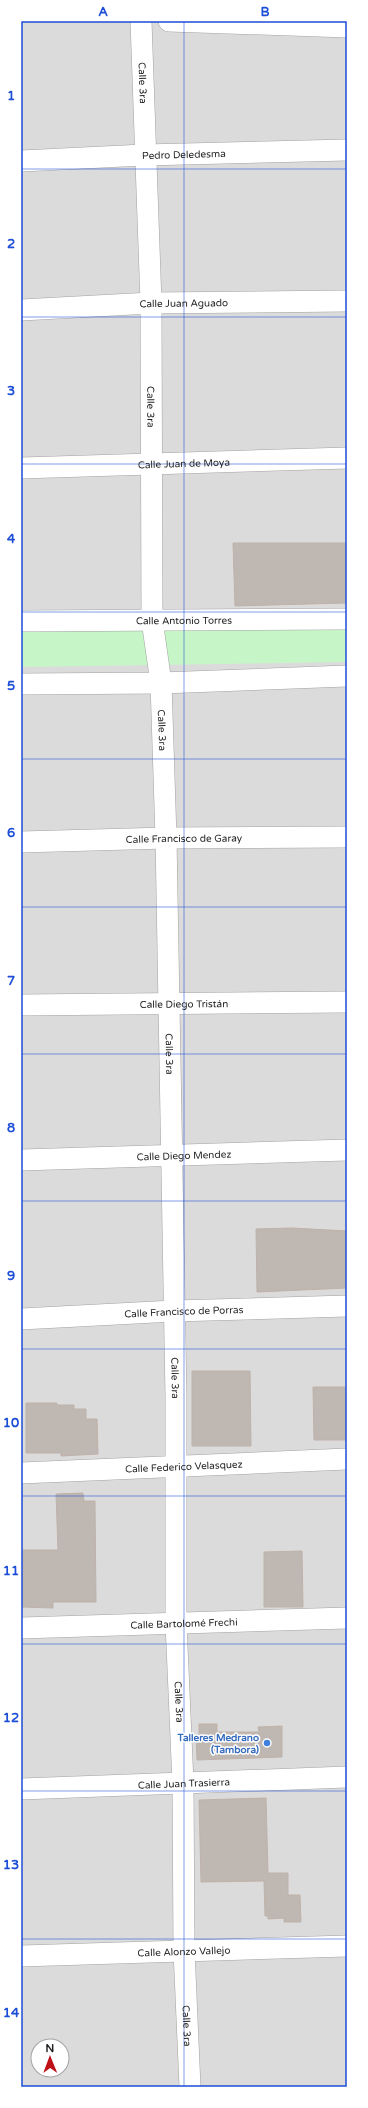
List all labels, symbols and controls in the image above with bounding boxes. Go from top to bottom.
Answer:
text: A [98,4,108,20]
text: B [260,4,270,20]
street label: Calle 3ra [135,62,149,104]
text: 1 [7,88,15,104]
street label: Pedro Deledesma [142,148,226,162]
text: 2 [7,236,15,252]
street label: Calle Juan Aguado [139,297,228,311]
text: 3 [7,383,15,399]
street label: Calle 3ra [144,386,156,428]
street label: Calle Juan de Moya [138,457,230,471]
text: 4 [7,531,16,547]
street label: Calle Antonio Torres [136,615,232,627]
text: 5 [7,678,15,694]
street label: Calle 3ra [155,709,168,751]
text: 6 [7,825,15,841]
street label: Calle Francisco de Garay [126,833,243,846]
text: 7 [7,973,15,989]
street label: Calle Diego Tristán [140,998,228,1011]
street label: Calle 3ra [162,1033,175,1075]
text: 8 [7,1120,15,1136]
street label: Calle Diego Mendez [136,1149,231,1163]
text: 9 [7,1268,15,1284]
street label: Calle Francisco de Porras [124,1304,244,1321]
street label: Calle 3ra [168,1357,181,1399]
text: 10 [3,1415,19,1431]
street label: Calle Federico Velasquez [125,1458,243,1476]
text: 11 [3,1563,19,1579]
street label: Calle Bartolomé Frechi [130,1616,238,1632]
street label: Calle 3ra [172,1681,185,1723]
text: 12 [3,1710,19,1726]
place label: Talleres Medrano (Tambora) [177,1732,259,1756]
marker: Talleres Medrano (Tambora) [262,1738,272,1748]
street label: Calle Juan Trasierra [138,1776,230,1792]
text: 13 [3,1857,19,1873]
street label: Calle Alonzo Vallejo [137,1945,231,1959]
text: 14 [3,2005,20,2021]
street label: Calle 3ra [179,2005,193,2047]
north arrow [30,2038,70,2078]
text: N [45,2042,54,2055]

